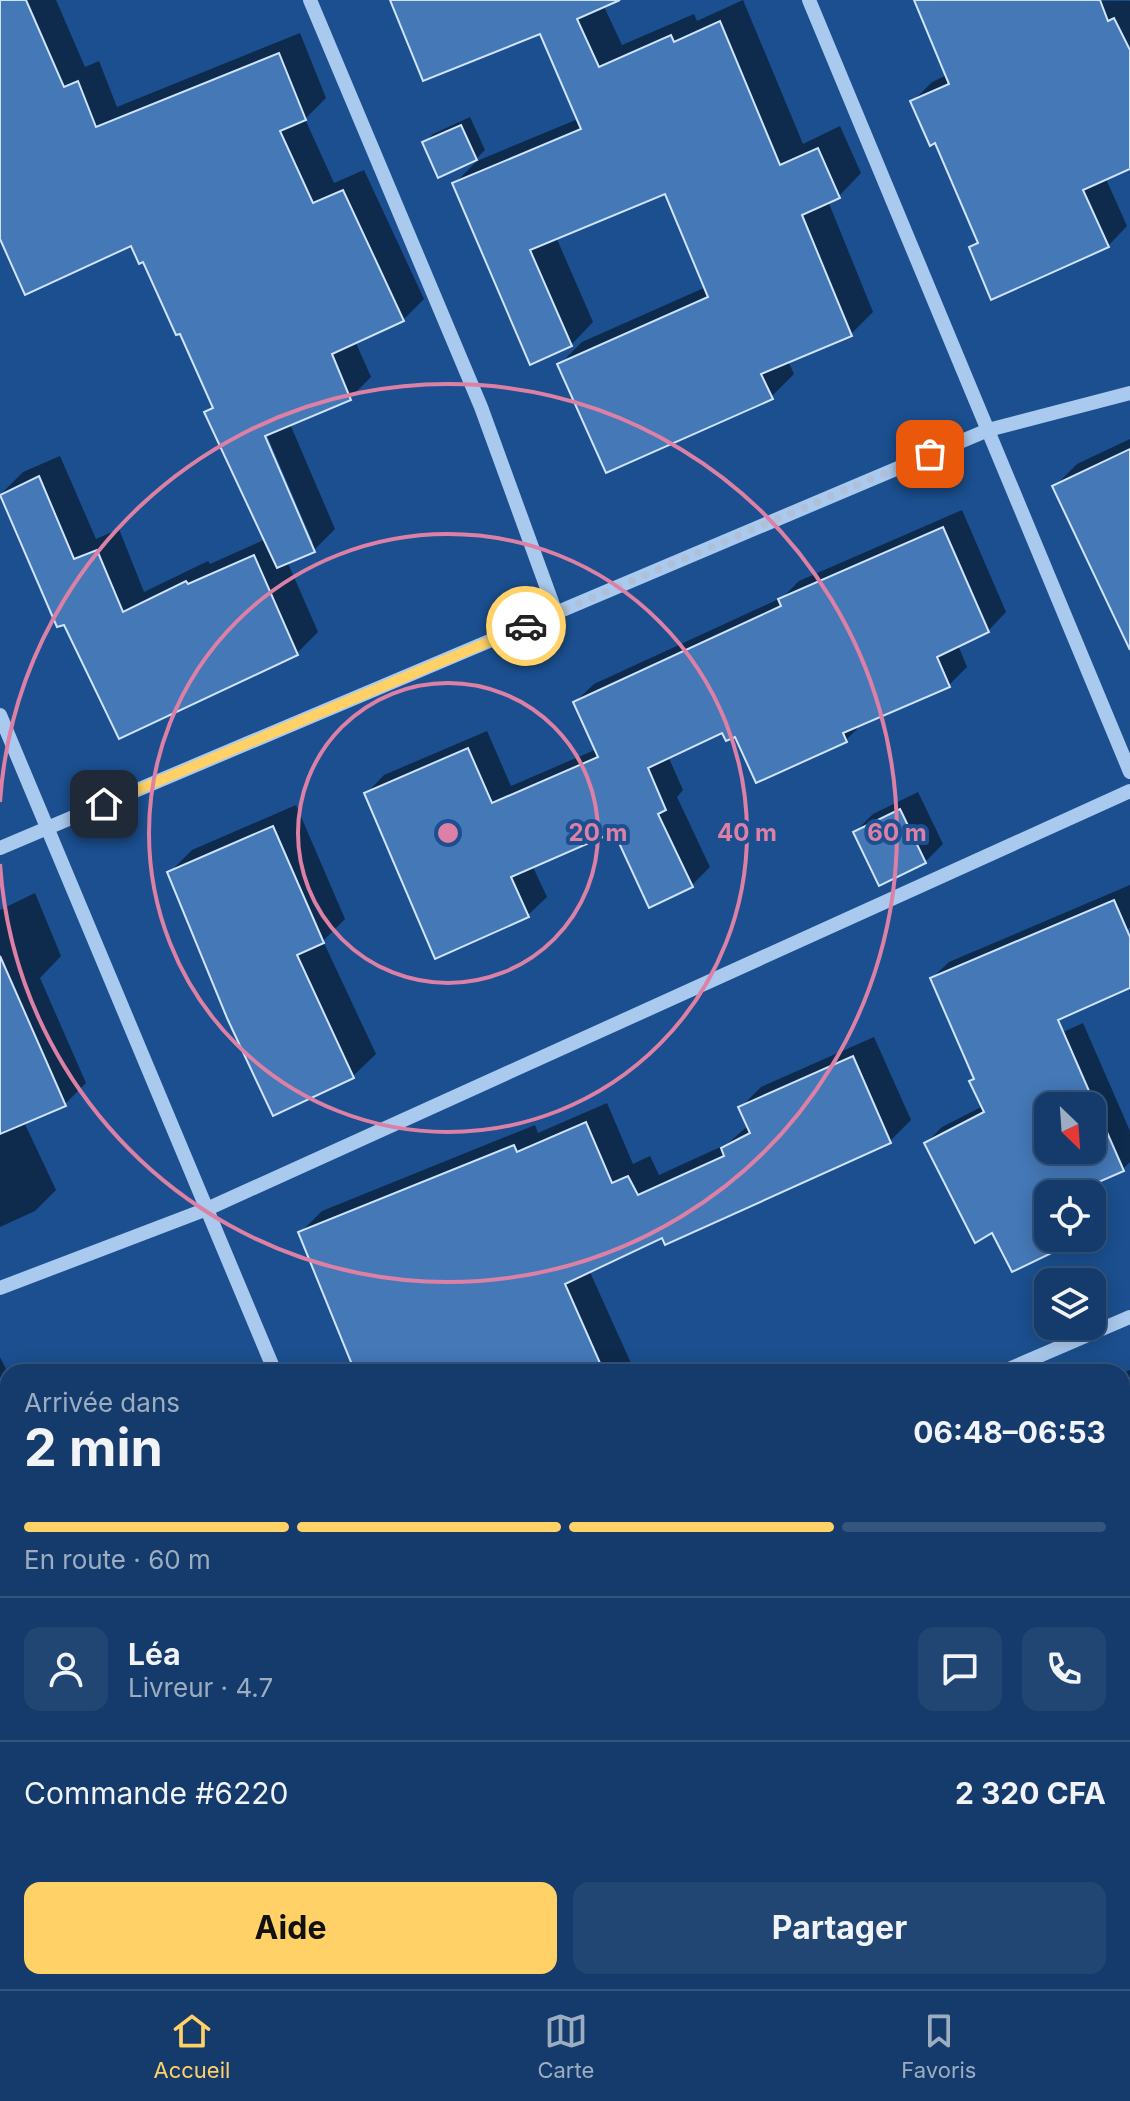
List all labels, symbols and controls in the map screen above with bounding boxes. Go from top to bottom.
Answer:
pin [896,420,964,488]
icon: bag [908,432,952,476]
courier [486,586,566,666]
icon: car [504,604,548,648]
pin [70,770,138,838]
icon: home [82,782,126,826]
text: 20 m [569,818,627,847]
text: 40 m [717,818,777,847]
text: 60 m [867,818,927,847]
centre of rings [434,819,462,847]
north arrow [1034,1092,1106,1164]
map controls [1034,1092,1106,1340]
button: locate [1034,1180,1106,1252]
button: layers [1034,1268,1106,1340]
text: Arrivée dans [24,1387,180,1418]
text: 06:48–06:53 [913,1414,1106,1450]
text: 2 min [24,1416,163,1479]
text: En route · 60 m [24,1544,211,1575]
button: person [24,1627,108,1711]
button: chat [918,1627,1002,1711]
button: phone [1022,1627,1106,1711]
text: Léa [128,1636,181,1672]
text: Livreur · 4.7 [128,1672,273,1703]
text: Commande #6220 [24,1775,288,1811]
text: 2 320 CFA [955,1775,1106,1811]
button: Aide [24,1882,557,1974]
button: Partager [573,1882,1106,1974]
tab: Accueil [154,2009,230,2083]
tab: Carte [537,2009,594,2083]
tab: Favoris [901,2009,976,2083]

